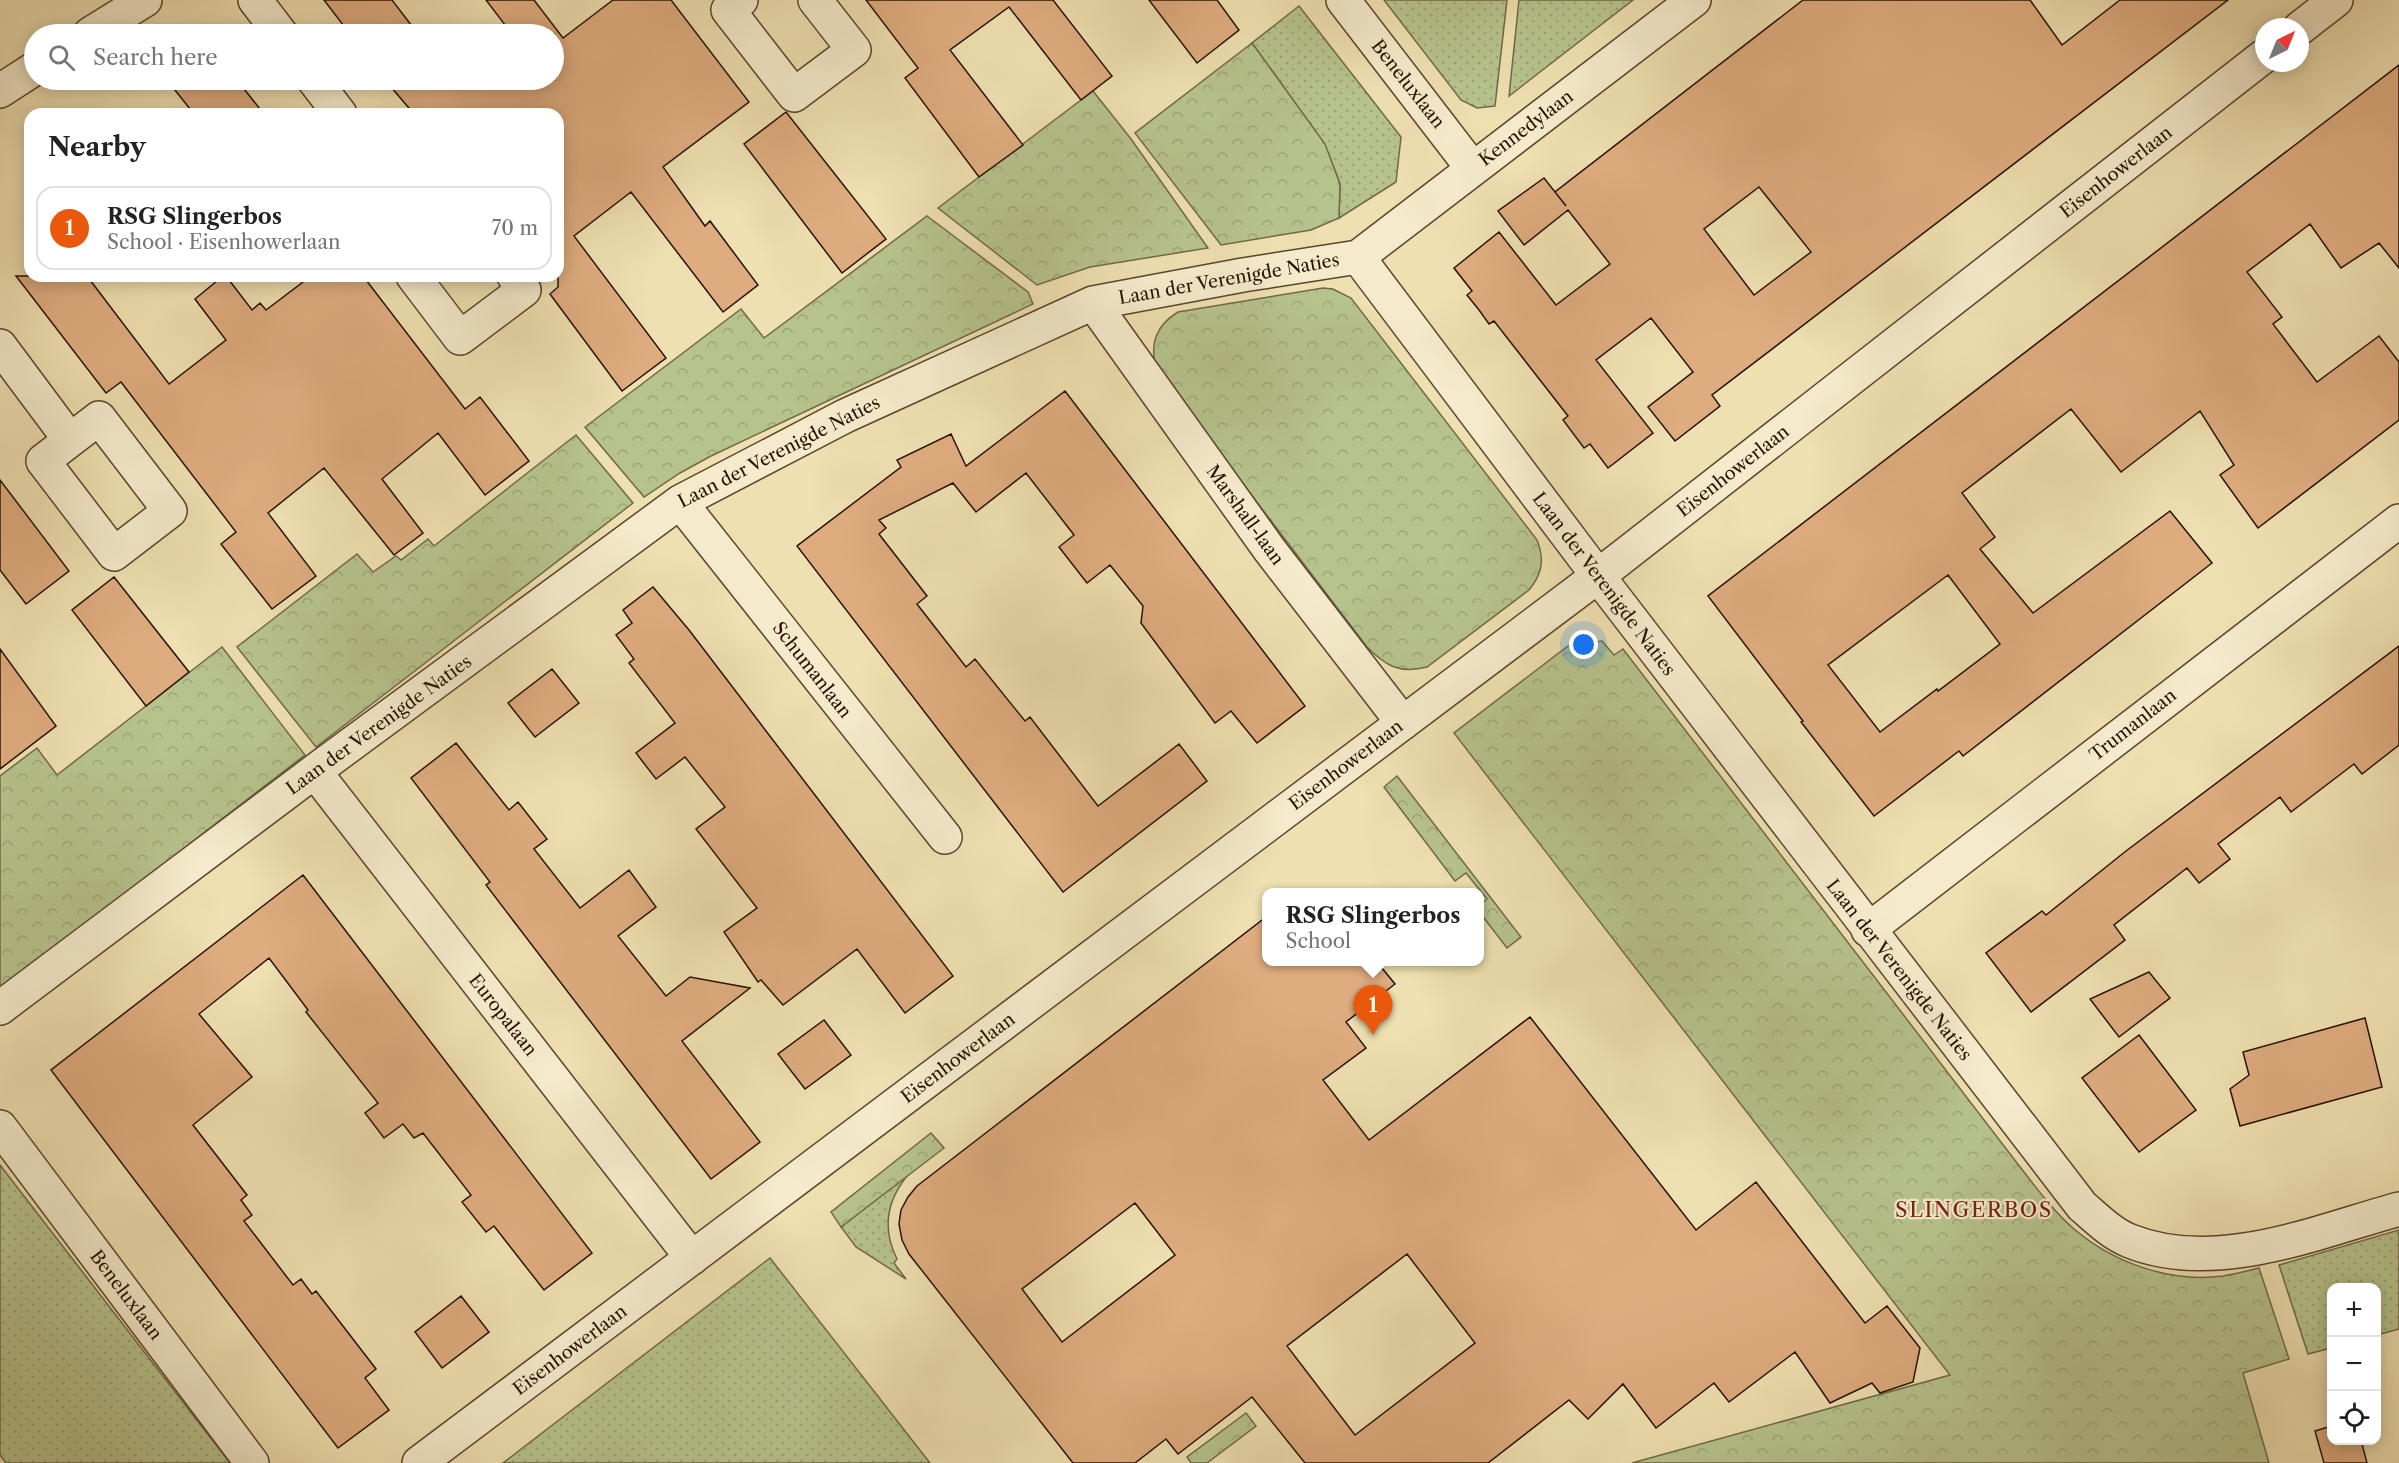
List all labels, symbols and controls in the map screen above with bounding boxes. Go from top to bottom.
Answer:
north arrow [2255,18,2309,72]
search box [24,24,564,90]
street label: Beneluxlaan [1367,35,1449,133]
icon: search [45,41,78,74]
text: Search here [93,44,218,71]
street label: Kennedylaan [1474,85,1578,171]
street label: Eisenhowerlaan [2055,121,2177,223]
text: Nearby [48,131,146,163]
text: RSG Slingerbos [107,203,282,230]
text: 1 [65,216,74,240]
text: 70 m [492,216,538,240]
text: School · Eisenhowerlaan [107,230,340,254]
street label: Laan der Verenigde Naties [1117,249,1341,309]
street label: Laan der Verenigde Naties [674,391,884,513]
street label: Eisenhowerlaan [1672,420,1794,522]
street label: Marshall-laan [1201,461,1289,569]
street label: Laan der Verenigde Naties [1528,488,1680,680]
street label: Schumanlaan [768,618,856,722]
your location [1569,630,1598,659]
street label: Laan der Verenigde Naties [282,650,476,800]
street label: Trumanlaan [2085,684,2181,766]
street label: Eisenhowerlaan [1285,715,1407,815]
street label: Laan der Verenigde Naties [1821,875,1977,1065]
popup [1262,888,1484,966]
text: RSG Slingerbos [1286,902,1460,929]
text: School [1286,929,1351,953]
street label: Europalaan [464,970,542,1060]
pin: 1 [1354,986,1392,1035]
street label: Eisenhowerlaan [897,1008,1019,1108]
district label: SLINGERBOS [1895,1197,2053,1222]
street label: Beneluxlaan [85,1246,167,1344]
map controls [2327,1283,2381,1445]
button: + [2327,1283,2381,1337]
street label: Eisenhowerlaan [509,1300,631,1400]
button: − [2327,1337,2381,1391]
button: locate [2327,1391,2381,1445]

